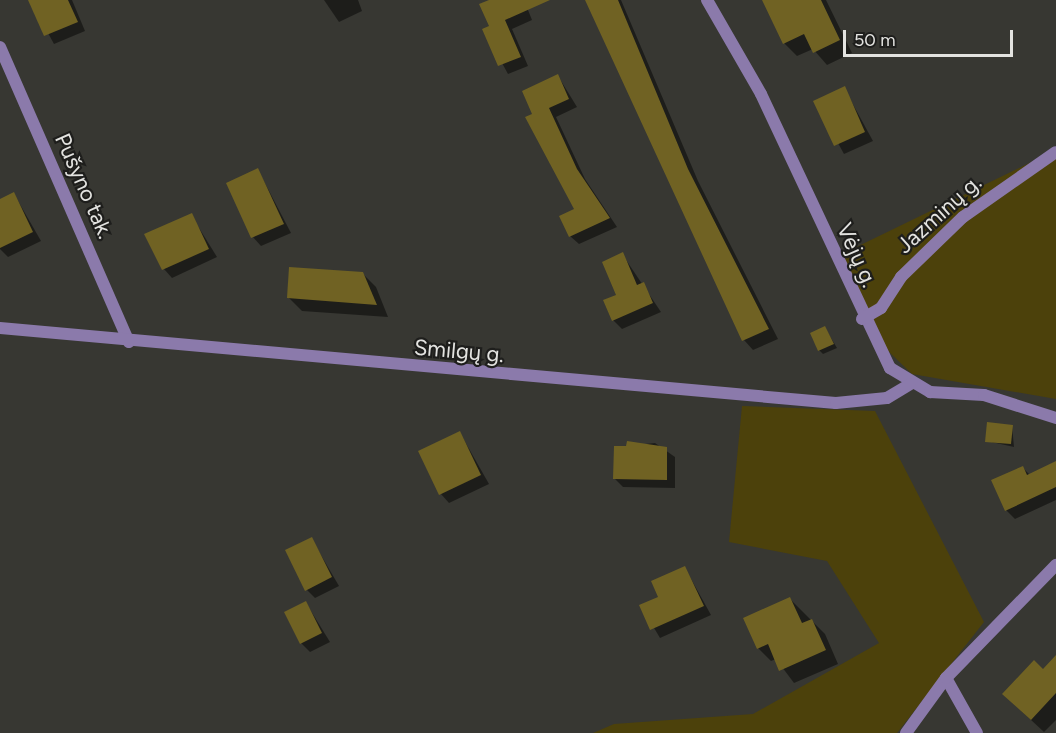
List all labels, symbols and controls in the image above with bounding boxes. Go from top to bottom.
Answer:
scale bar [846,18,1016,56]
text: 50 m [854,29,896,51]
street label: Pušyno tak. [49,129,119,243]
street label: Jazminų g. [891,169,987,259]
street label: Vėjų g. [831,219,883,291]
street label: Smilgų g. [413,334,505,368]

